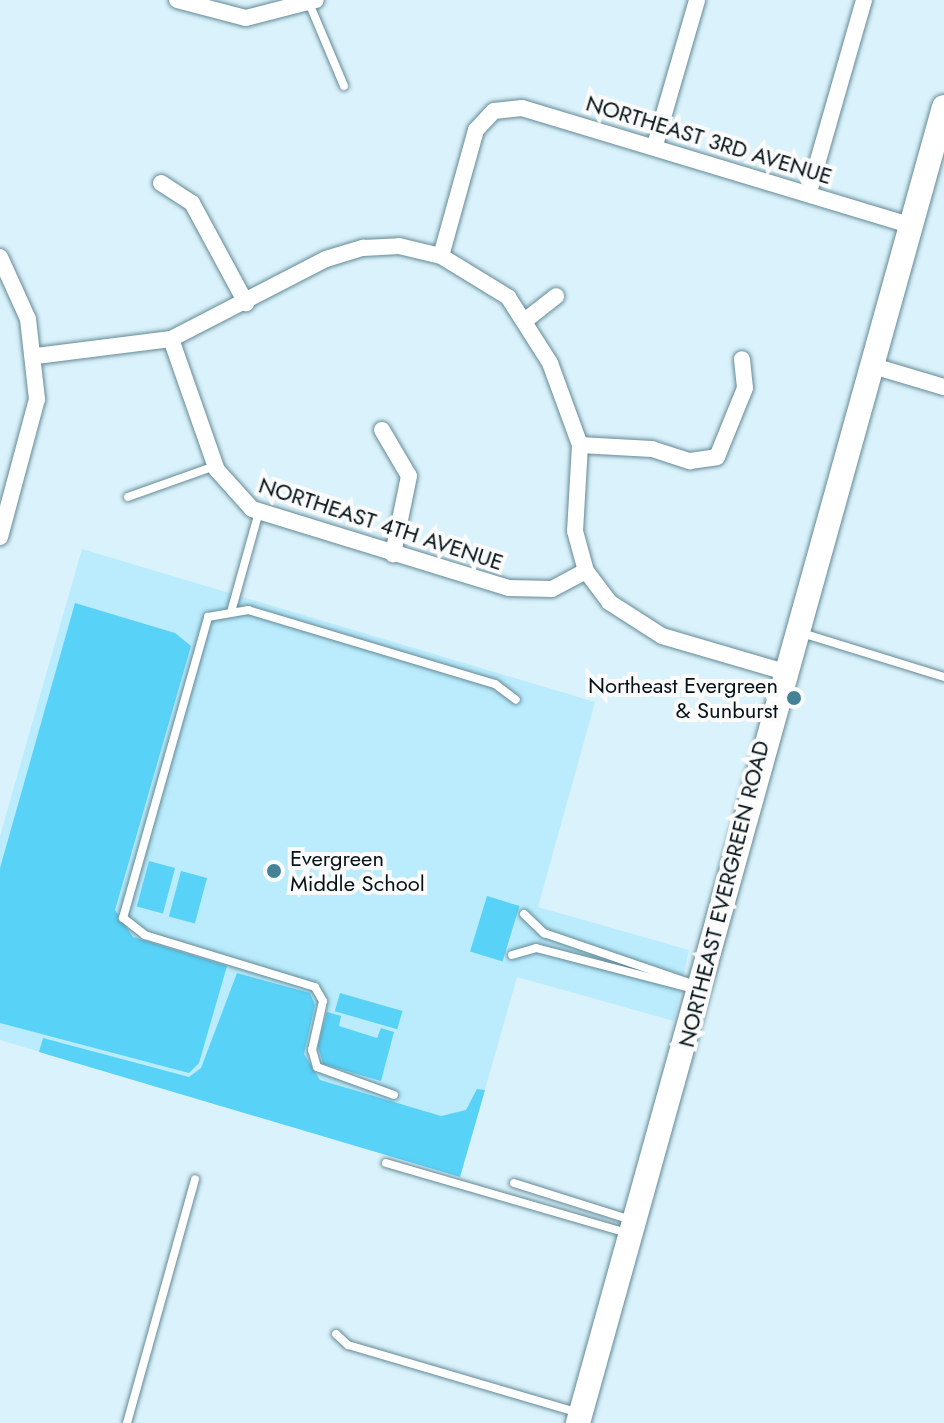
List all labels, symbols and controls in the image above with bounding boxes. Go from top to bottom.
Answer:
street label: NORTHEAST 3RD AVENUE [583,90,835,190]
street label: NORTHEAST 4TH AVENUE [255,472,507,576]
place label: Northeast Evergreen & Sunburst [588,672,778,724]
marker: Northeast Evergreen & Sunburst [785,689,803,707]
street label: NORTHEAST EVERGREEN ROAD [673,738,775,1050]
place label: Evergreen Middle School [290,845,425,896]
marker: Evergreen Middle School [265,862,283,880]

